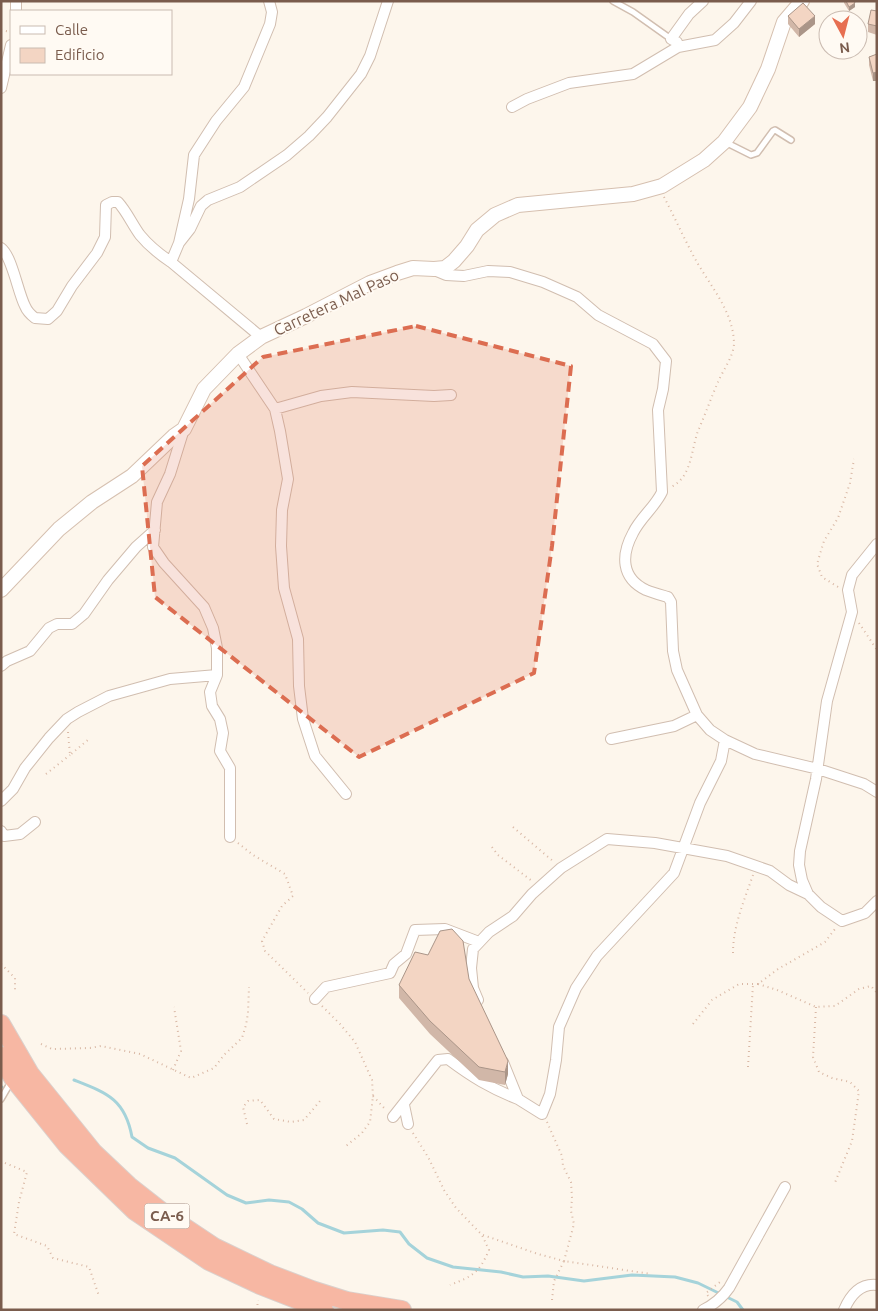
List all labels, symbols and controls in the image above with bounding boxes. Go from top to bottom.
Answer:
legend [10,10,172,75]
north arrow [818,10,868,60]
text: Calle [55,21,88,38]
text: N [838,39,851,56]
text: Edificio [55,46,104,63]
street label: Carretera Mal Paso [271,265,401,339]
road number: CA-6 [144,1204,190,1228]

